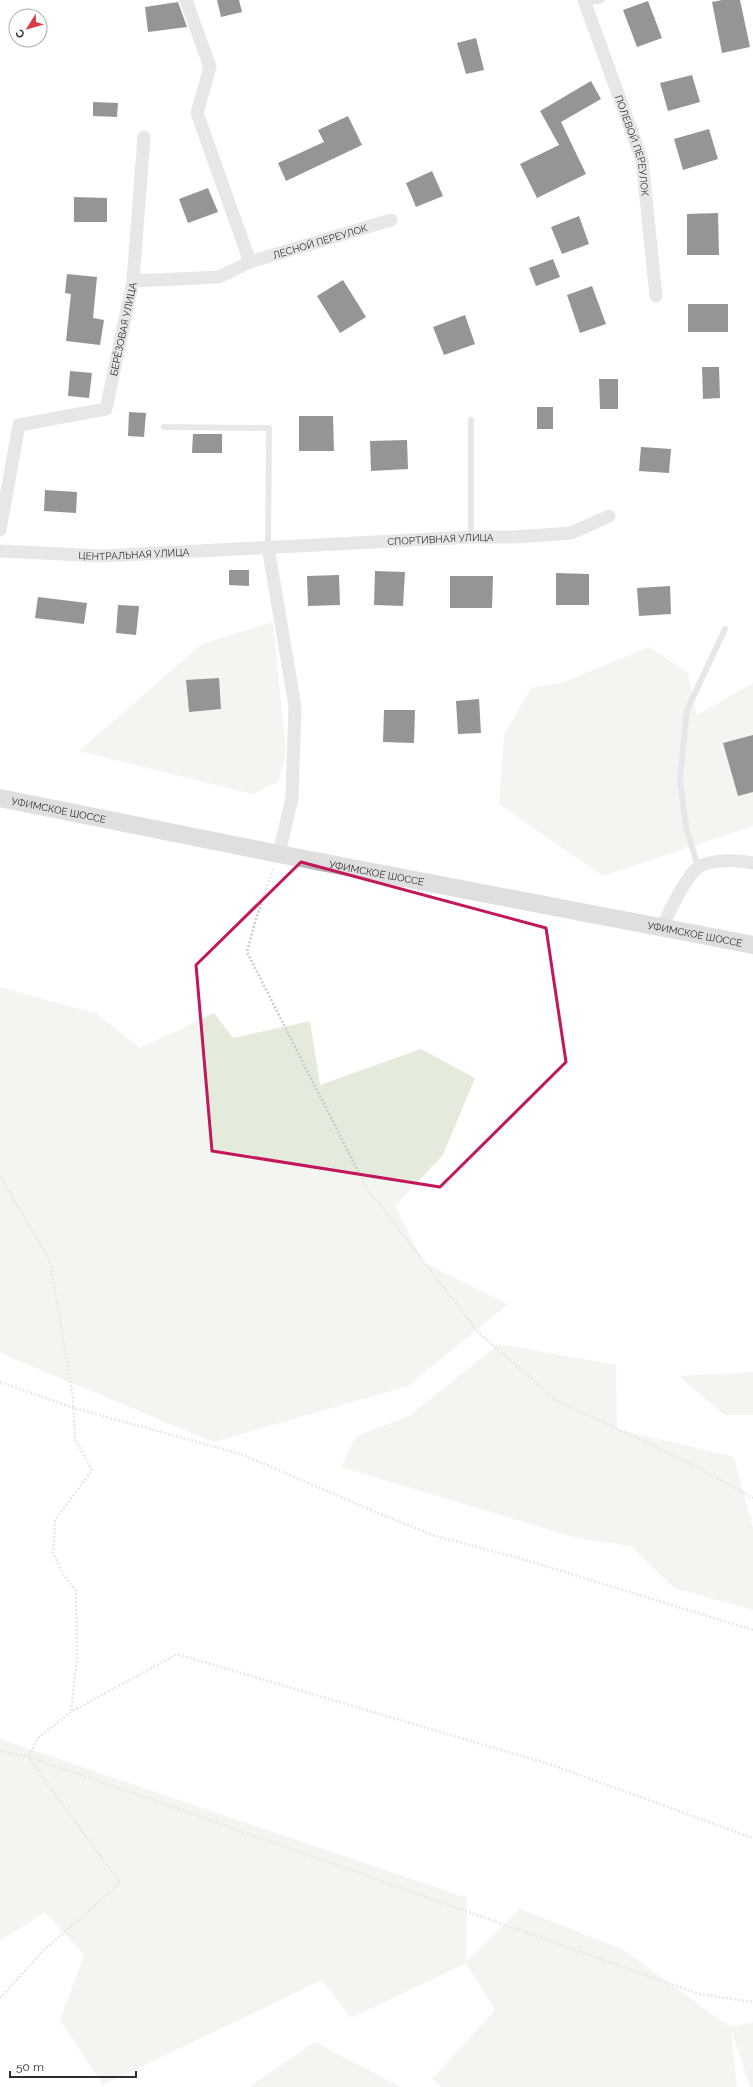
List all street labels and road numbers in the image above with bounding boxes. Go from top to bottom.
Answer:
street label: ПОЛЕВОЙ ПЕРЕУЛОК [613,93,651,197]
street label: ЛЕСНОЙ ПЕРЕУЛОК [271,222,369,260]
street label: БЕРЁЗОВАЯ УЛИЦА [108,281,138,377]
street label: СПОРТИВНАЯ УЛИЦА [387,531,494,547]
street label: ЦЕНТРАЛЬНАЯ УЛИЦА [78,546,190,562]
street label: УФИМСКОЕ ШОССЕ [10,795,107,825]
street label: УФИМСКОЕ ШОССЕ [328,858,425,887]
street label: УФИМСКОЕ ШОССЕ [646,919,743,948]

